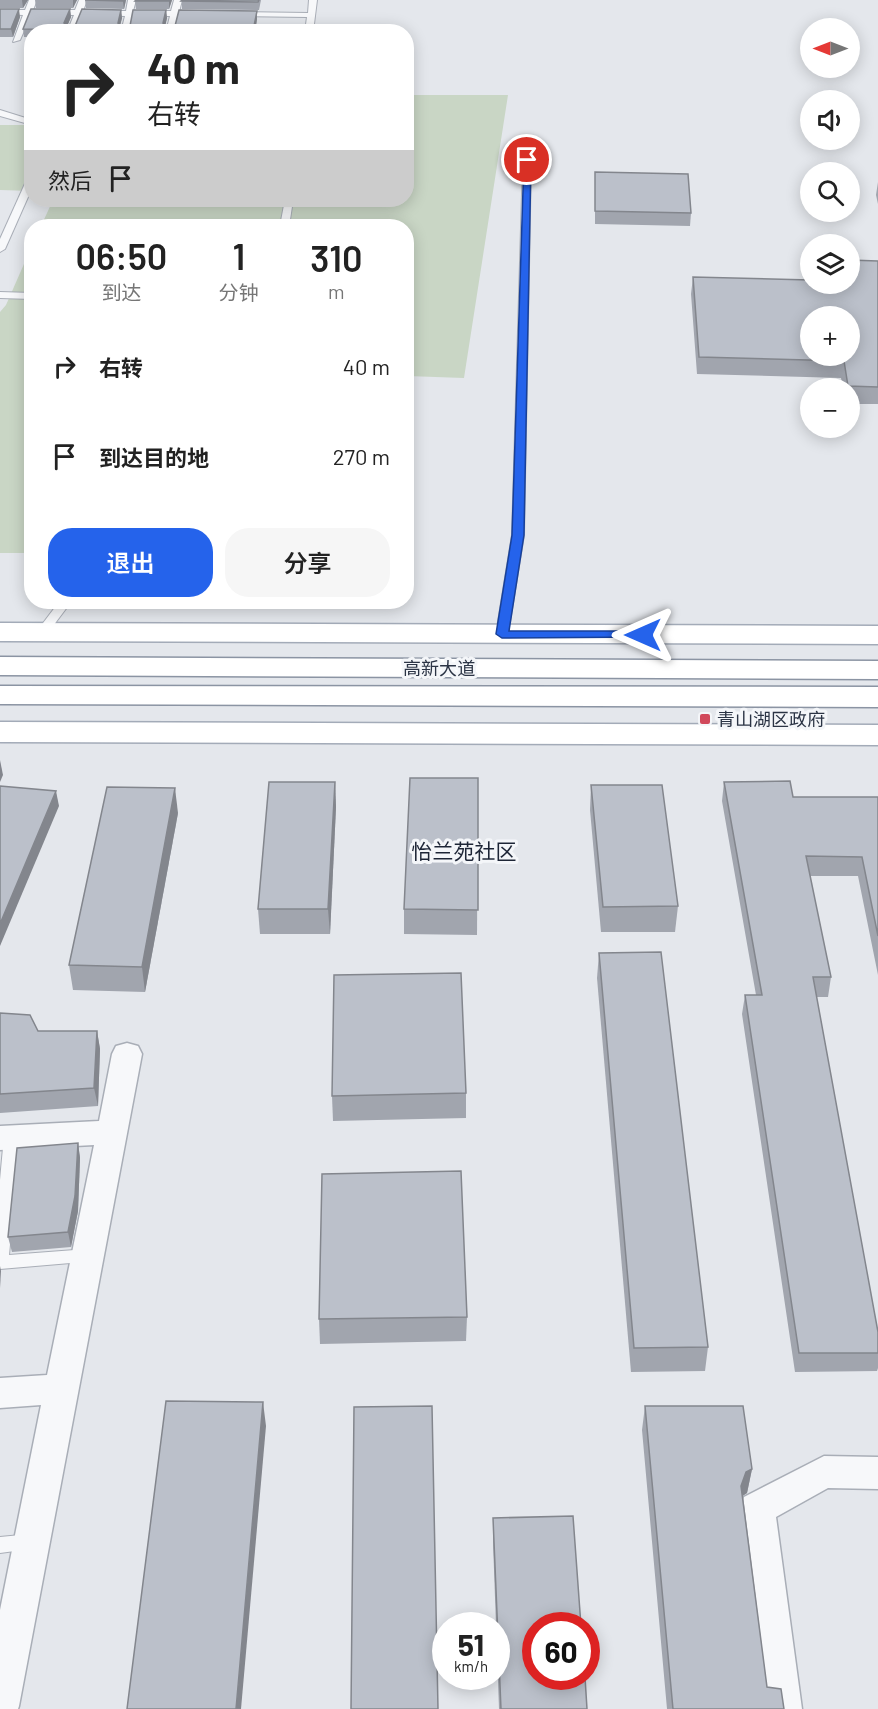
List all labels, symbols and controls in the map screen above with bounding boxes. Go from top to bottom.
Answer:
north arrow [800,18,860,78]
map controls [800,18,860,438]
text: 40 m [147,42,240,92]
icon: right [48,48,126,126]
button: sound [800,90,860,150]
text: 右转 [147,97,201,129]
pin [501,134,552,185]
icon: arrive [510,143,543,176]
icon: arrive [104,162,137,195]
button: search [800,162,860,222]
text: 然后 [48,167,92,193]
text: 06:50 [76,234,167,277]
text: 1 [232,234,245,277]
button: layers [800,234,860,294]
text: 310 [310,236,362,279]
text: m [328,279,345,303]
text: 到达 [101,280,141,304]
text: 分钟 [219,280,259,304]
button: + [800,306,860,366]
icon: right [48,350,81,383]
text: 40 m [343,353,390,379]
text: 右转 [99,354,143,380]
button: − [800,378,860,438]
icon: arrive [48,440,81,473]
text: 270 m [333,443,390,469]
text: 到达目的地 [99,444,209,470]
button: 退出 [48,528,213,597]
button: 分享 [225,528,390,597]
position arrow [611,603,675,667]
street label: 高新大道 [403,657,475,679]
place label: 青山湖区政府 [717,708,825,730]
marker: 青山湖区政府 [698,712,712,726]
district label: 怡兰苑社区 [412,838,517,863]
speed limit sign: 60 [522,1612,600,1690]
text: 51 [458,1626,484,1662]
text: km/h [454,1657,488,1675]

